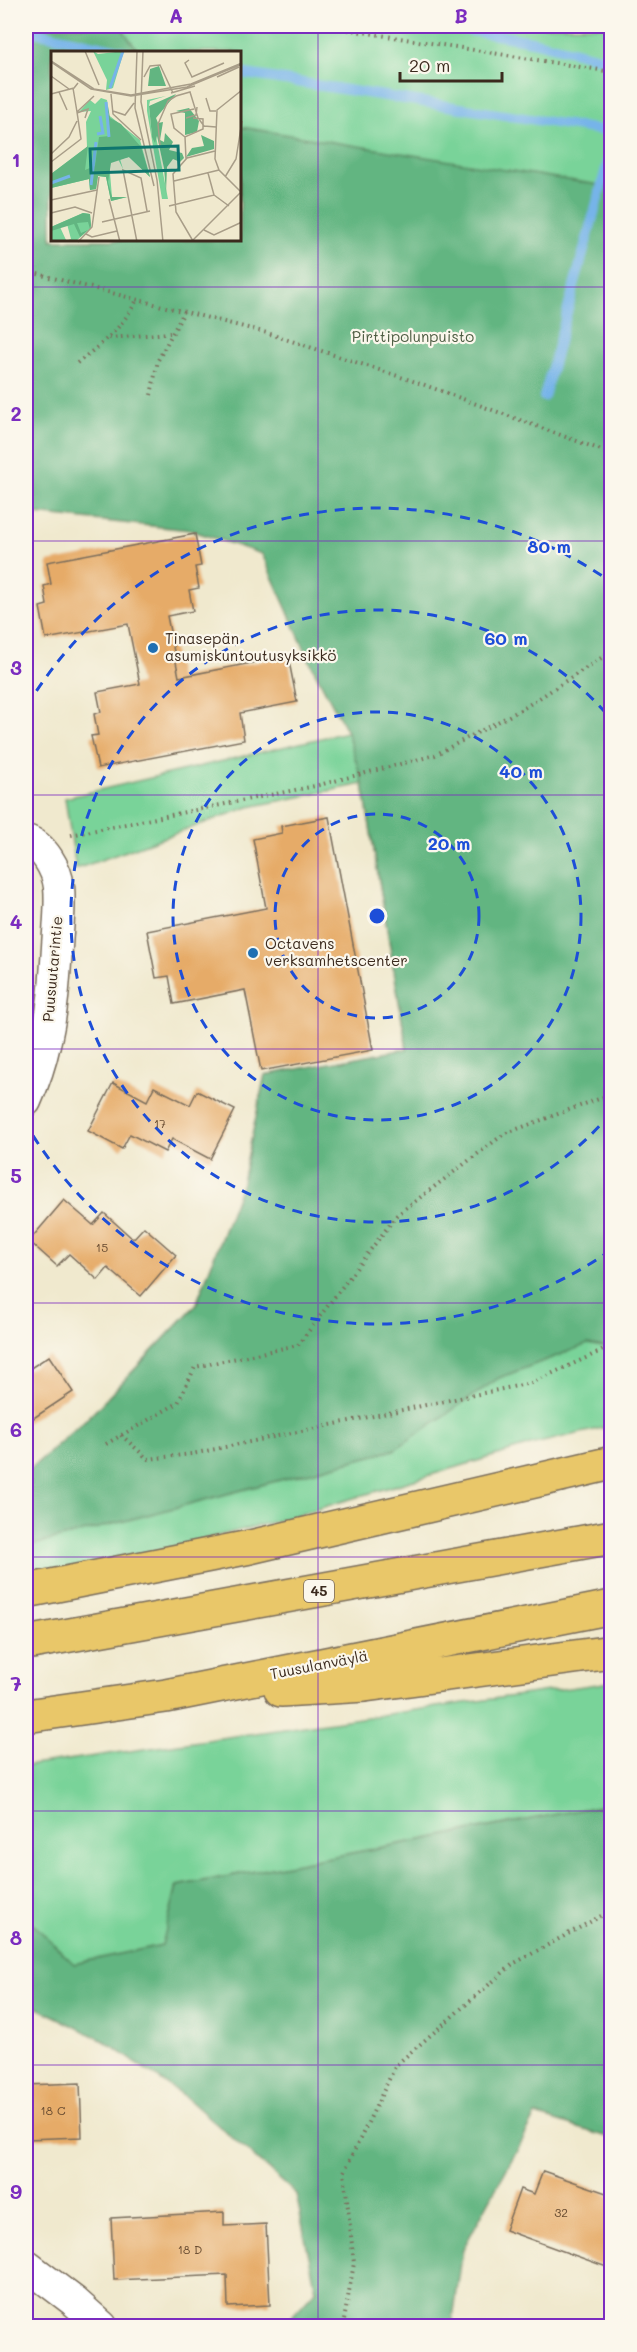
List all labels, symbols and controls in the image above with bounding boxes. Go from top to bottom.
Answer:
text: A [169,2,183,28]
text: B [454,2,468,28]
scale bar [400,45,502,83]
inset map [51,51,242,242]
text: 20 m [409,53,450,77]
text: 1 [12,146,20,172]
park label: Pirttipolunpuisto [352,326,474,346]
text: 2 [10,400,22,426]
text: 80 m [527,534,571,558]
text: 60 m [484,626,528,650]
place label: Tinasepän asumiskuntoutusyksikkö [165,628,337,665]
marker: Tinasepän asumiskuntoutusyksikkö [146,641,160,655]
text: 3 [10,654,22,680]
text: 40 m [499,759,543,783]
text: 20 m [428,831,470,855]
centre of rings [367,906,387,926]
text: 4 [10,908,23,934]
street label: Puusuutarintie [37,915,67,1023]
place label: Octavens verksamhetscenter [265,933,408,970]
marker: Octavens verksamhetscenter [246,946,260,960]
house number: 17 [154,1115,166,1131]
text: 5 [10,1162,22,1188]
house number: 15 [96,1239,108,1255]
text: 6 [10,1416,22,1442]
road number: 45 [304,1580,334,1602]
street label: Tuusulanväylä [268,1645,369,1683]
text: 7 [10,1670,22,1696]
text: 8 [10,1924,22,1950]
house number: 18 C [40,2102,66,2118]
text: 9 [10,2178,22,2204]
house number: 32 [554,2204,568,2220]
house number: 18 D [178,2241,202,2257]

